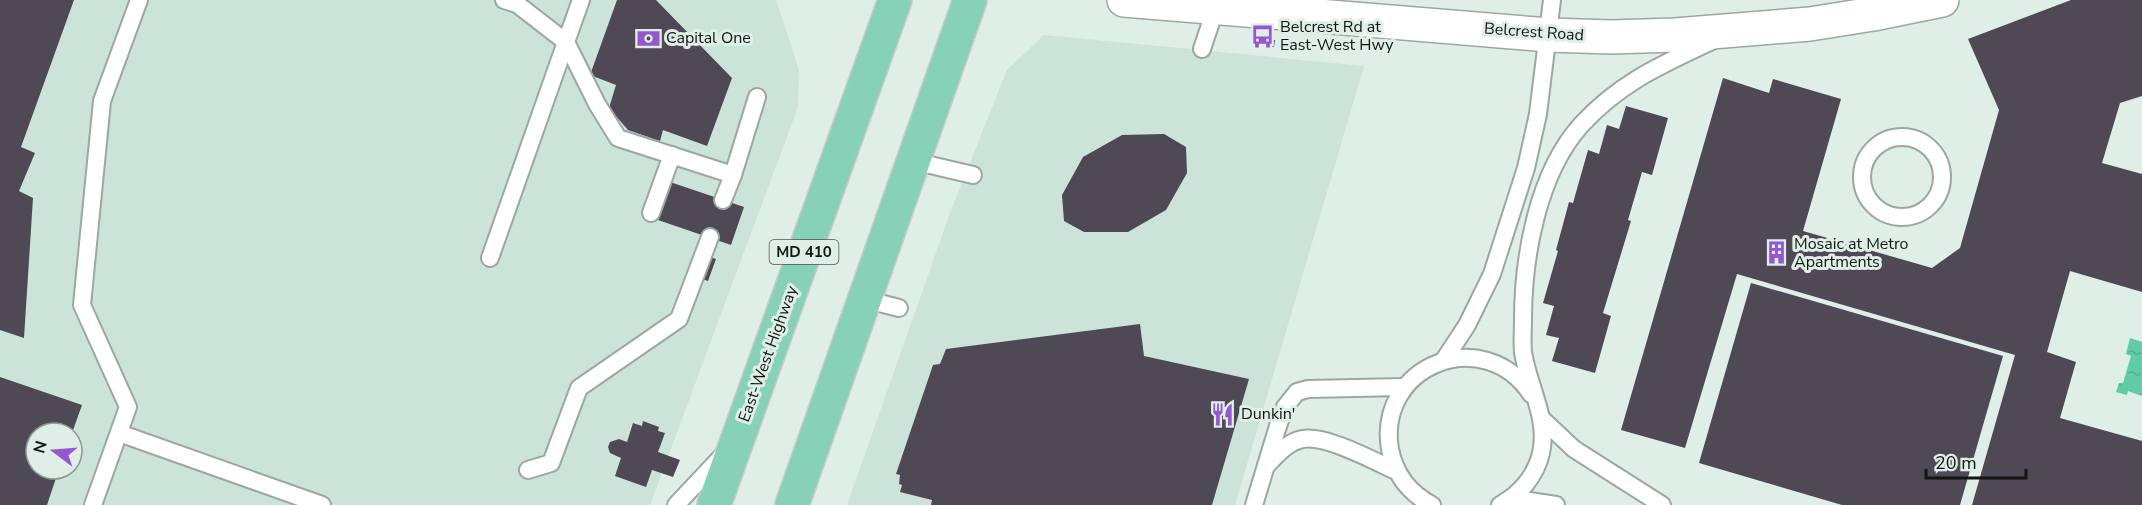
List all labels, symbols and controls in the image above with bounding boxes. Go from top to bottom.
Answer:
place label: Belcrest Rd at East-West Hwy [1280,16,1394,56]
street label: Belcrest Road [1483,18,1585,46]
bus stop icon: Belcrest Rd at East-West Hwy [1249,23,1275,49]
bank icon: Capital One [635,25,661,51]
place label: Capital One [666,27,751,49]
place label: Mosaic at Metro Apartments [1794,233,1909,273]
road number: MD 410 [770,240,838,264]
building icon: Mosaic at Metro Apartments [1763,240,1789,266]
street label: East-West Highway [733,282,803,425]
restaurant icon: Dunkin' [1210,401,1236,427]
place label: Dunkin' [1241,403,1295,425]
north arrow [24,421,84,481]
text: N [28,438,53,456]
scale bar [1926,442,2026,480]
text: 20 m [1935,451,1977,475]

